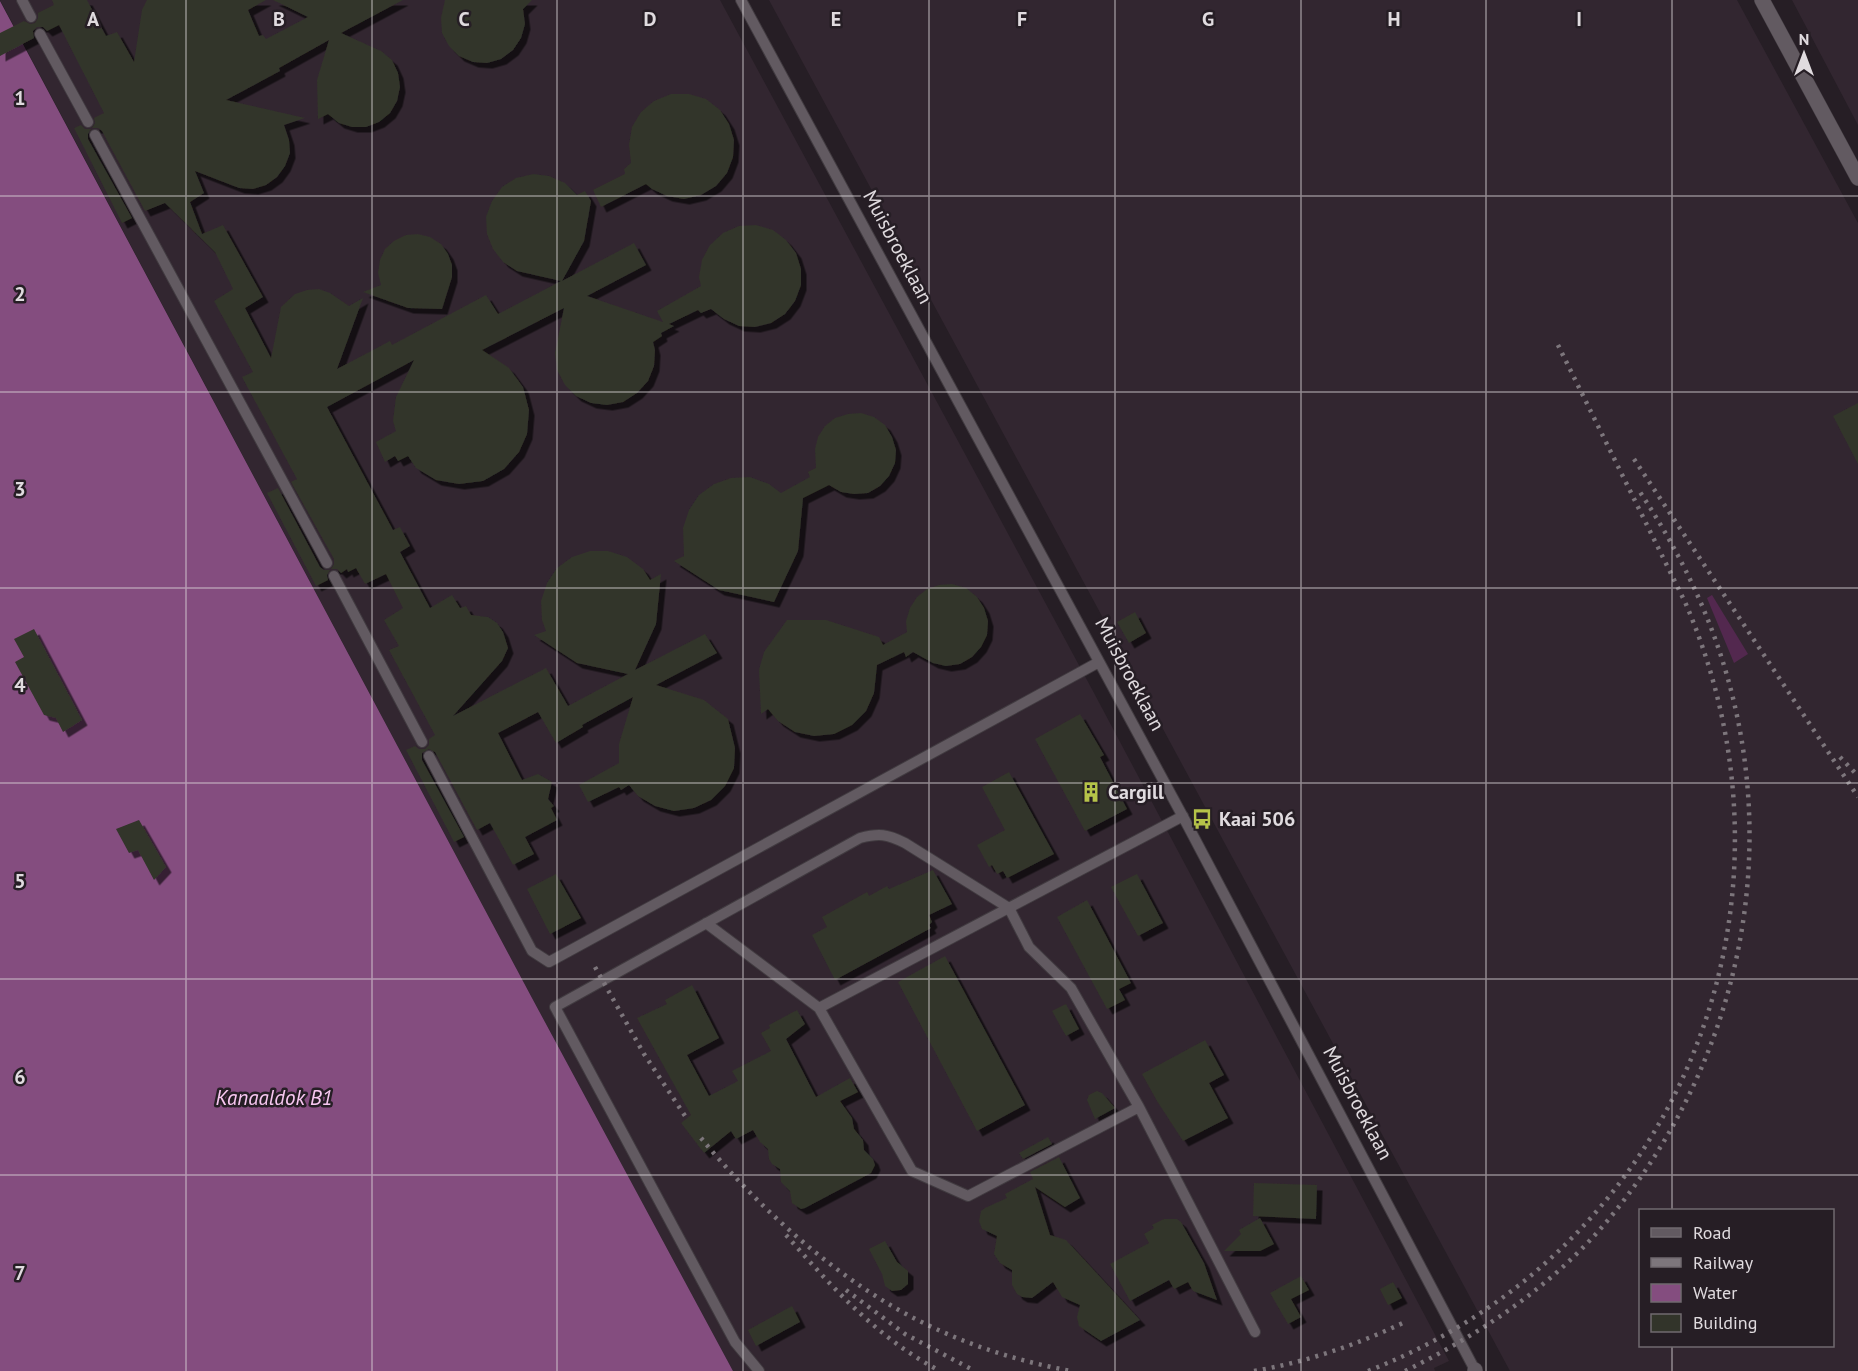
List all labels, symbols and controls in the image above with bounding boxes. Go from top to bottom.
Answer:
text: A [87,6,100,32]
text: B [273,6,285,32]
text: C [458,6,470,32]
text: D [644,6,657,32]
text: E [831,6,841,32]
text: F [1017,6,1027,32]
text: G [1202,6,1214,32]
text: H [1387,6,1401,32]
text: I [1576,6,1582,32]
north arrow [1774,24,1834,84]
text: N [1799,29,1809,49]
text: 1 [14,85,26,111]
street label: Muisbroeklaan [857,186,939,308]
text: 2 [14,281,26,307]
text: 3 [14,476,26,502]
street label: Muisbroeklaan [1089,613,1171,735]
text: 4 [14,672,26,698]
place label: Cargill [1108,779,1164,805]
building icon: Cargill [1079,780,1103,804]
place label: Kaai 506 [1219,806,1295,832]
bus stop icon: Kaai 506 [1190,807,1214,831]
text: 5 [14,868,26,894]
street label: Muisbroeklaan [1317,1042,1399,1164]
text: 6 [14,1064,26,1090]
water label: Kanaaldok B1 [215,1084,333,1111]
legend [1639,1209,1834,1347]
text: Road [1693,1221,1731,1244]
text: Railway [1693,1251,1754,1274]
text: 7 [14,1260,26,1286]
text: Water [1693,1281,1737,1304]
text: Building [1693,1311,1757,1334]

